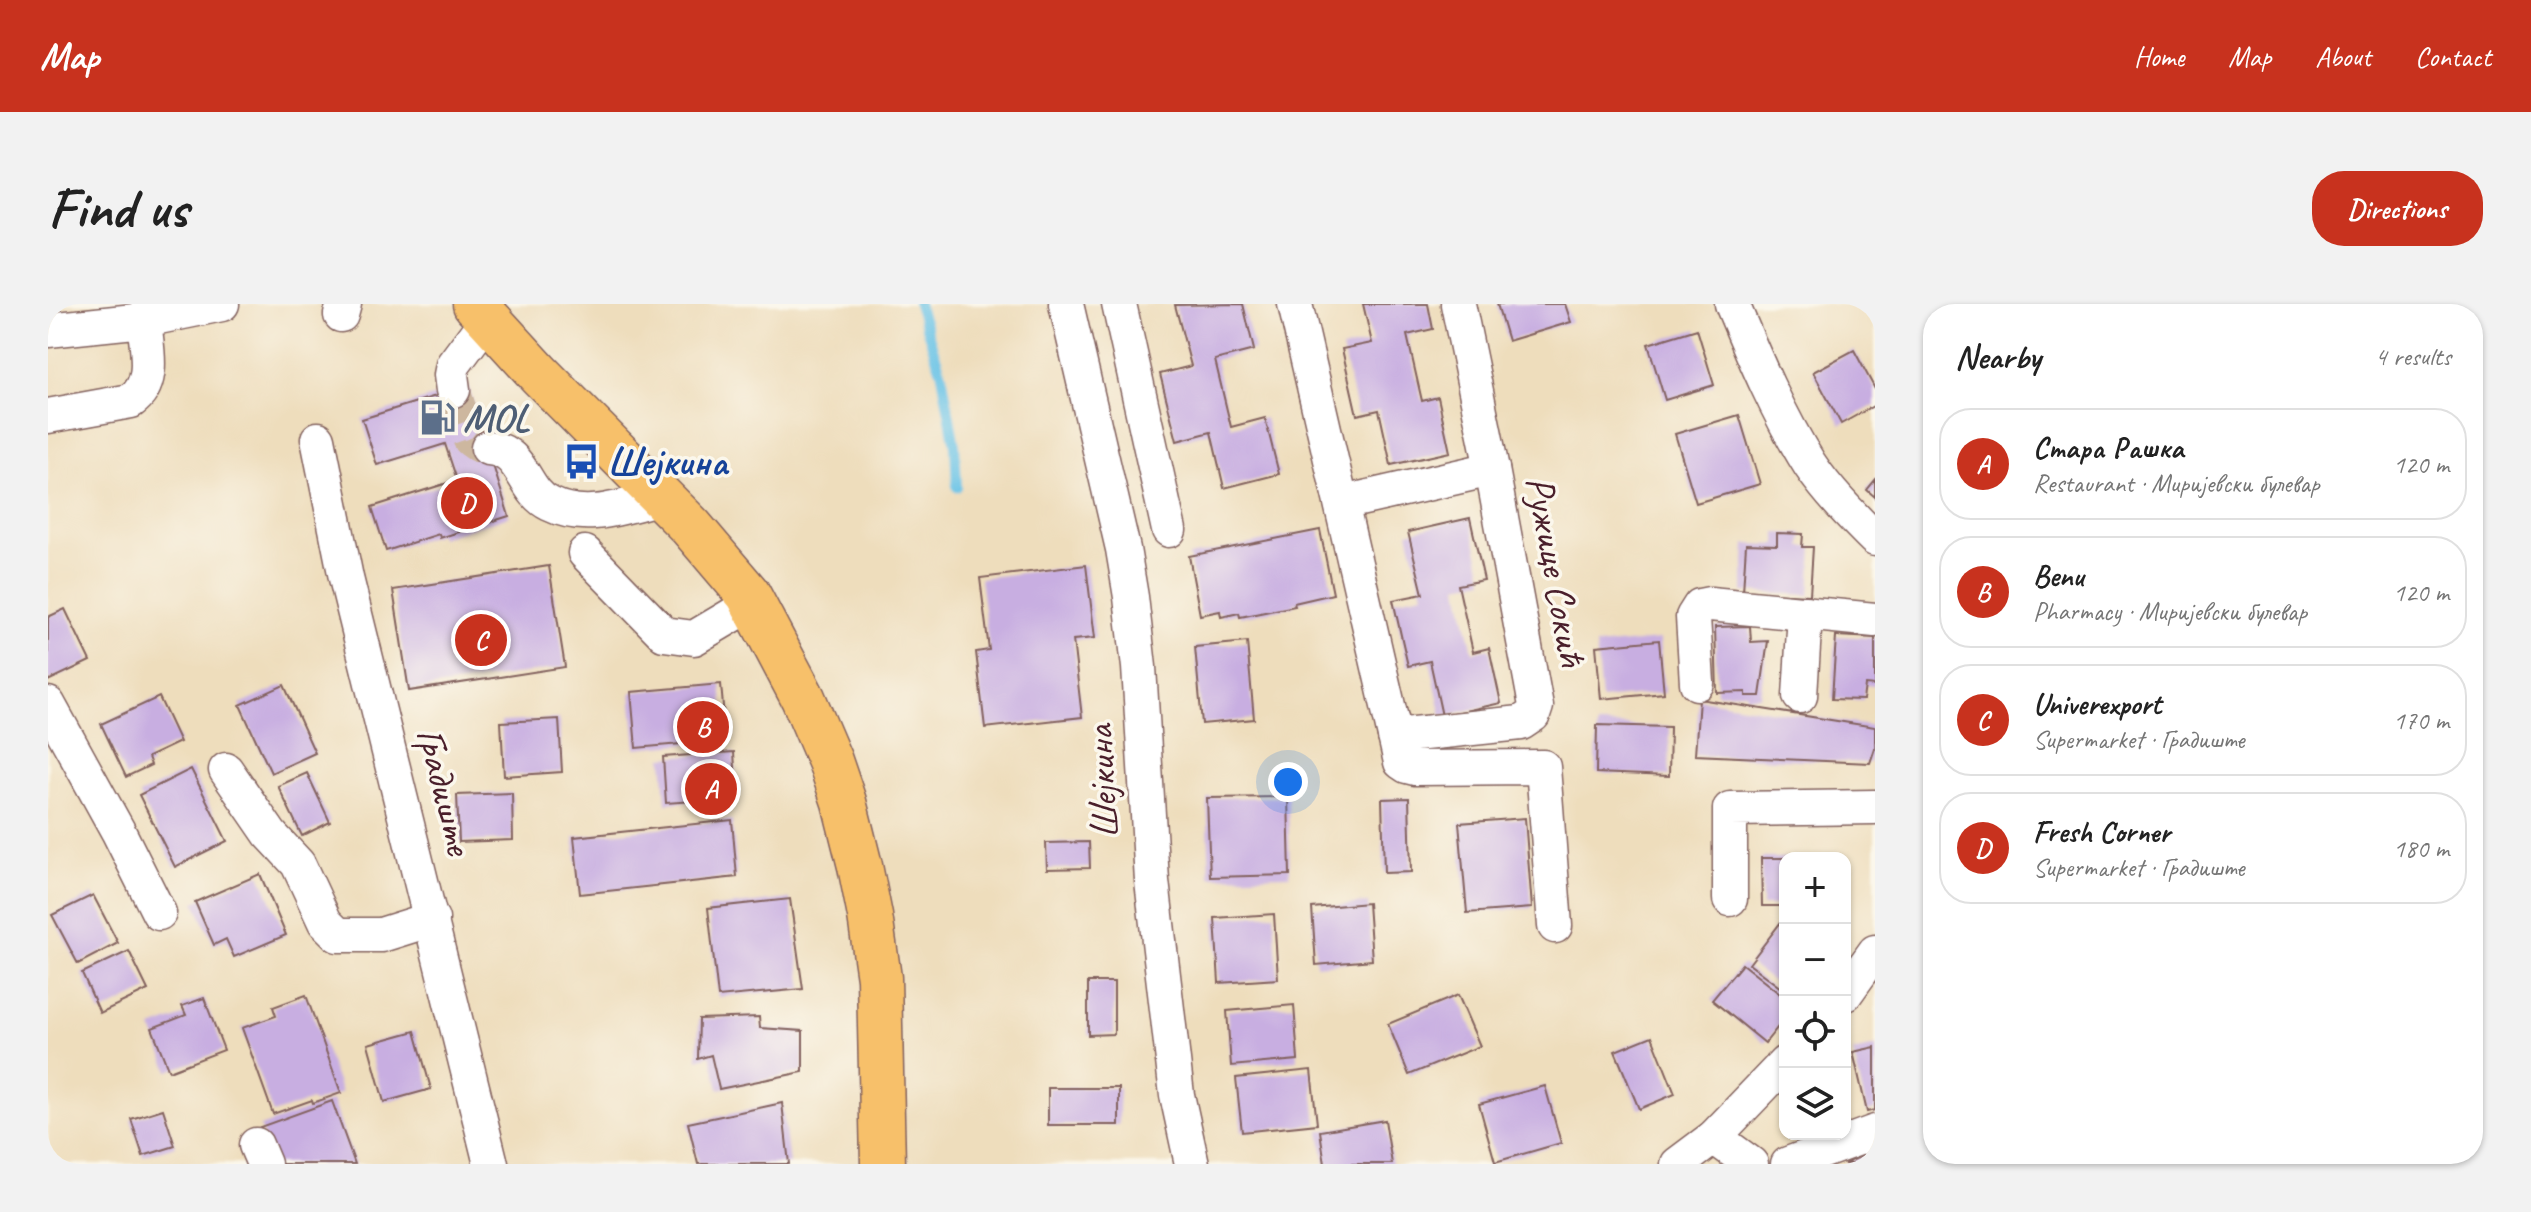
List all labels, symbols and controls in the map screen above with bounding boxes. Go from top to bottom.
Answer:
text: Map [40,33,99,80]
text: Home [2134,39,2184,74]
text: Map [2228,39,2271,74]
text: About [2315,39,2371,74]
text: Contact [2415,39,2491,74]
button: Directions [2312,171,2483,246]
text: Find us [48,173,188,244]
text: Nearby [1955,335,2041,378]
text: 4 results [2375,340,2451,373]
place label: MOL [463,393,530,443]
fuel station icon: MOL [418,399,456,437]
text: Стара Рашка [2033,429,2183,467]
place label: Шејкина [607,437,730,487]
bus stop icon: Шејкина [562,443,600,481]
text: A [1976,448,1990,481]
text: 120 m [2393,448,2449,481]
text: Restaurant · Миријевски булевар [2033,467,2320,500]
street label: Ружице Сокић [1515,472,1598,672]
pin: D [441,473,493,533]
text: Benu [2033,557,2084,595]
text: B [1976,576,1990,609]
text: 120 m [2393,576,2449,609]
text: Pharmacy · Миријевски булевар [2033,595,2307,628]
pin: C [455,610,507,670]
text: Univerexport [2033,685,2161,723]
pin: B [677,697,729,757]
text: C [1977,704,1989,737]
text: 170 m [2393,704,2449,737]
street label: Шејкина [1074,721,1130,840]
street label: Градиште [405,723,486,862]
text: Supermarket · Градиште [2033,723,2245,756]
pin: A [685,759,737,819]
your location [1268,762,1308,802]
text: Fresh Corner [2033,813,2170,851]
text: D [1975,832,1991,865]
text: 180 m [2393,832,2449,865]
text: Supermarket · Градиште [2033,851,2245,884]
map controls [1779,852,1851,1140]
button: + [1779,852,1851,924]
button: − [1779,924,1851,996]
button: locate [1779,996,1851,1068]
button: layers [1779,1068,1851,1140]

